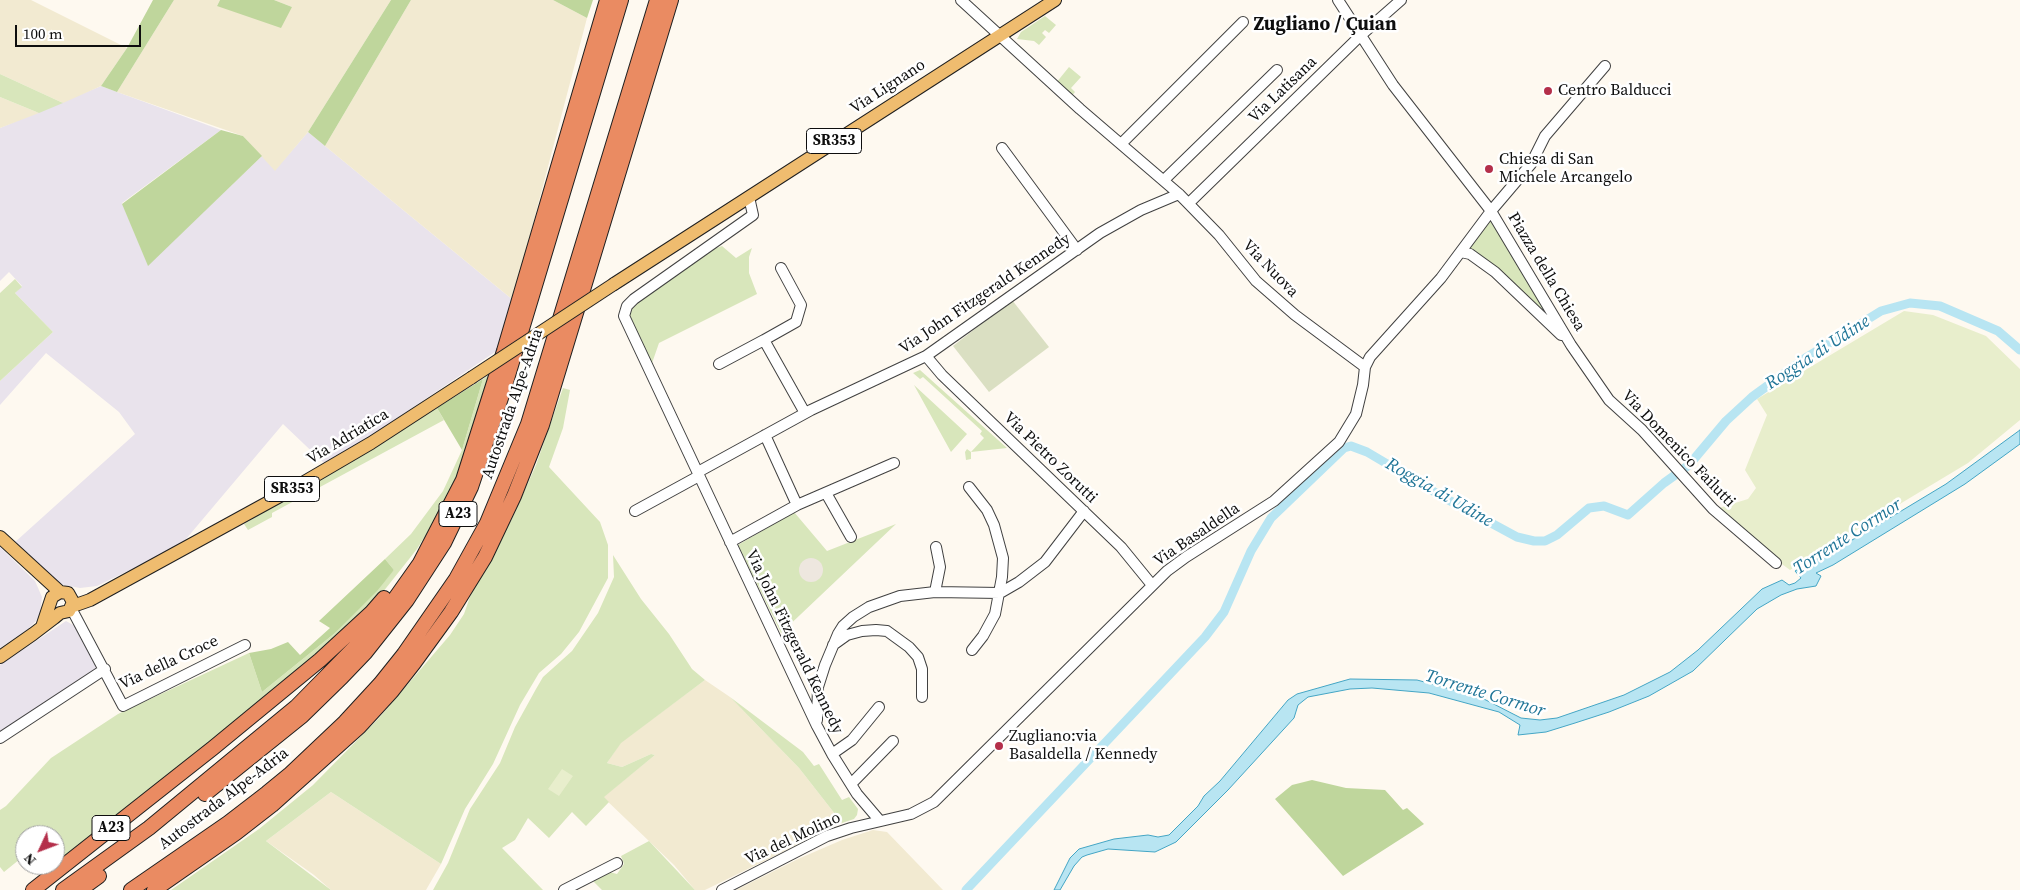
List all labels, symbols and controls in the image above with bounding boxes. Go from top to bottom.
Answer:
district label: Zugliano / Çuian [1253,14,1397,36]
scale bar [18,15,144,47]
text: 100 m [23,23,63,44]
street label: Via Latisana [1245,53,1321,127]
street label: Via Lignano [847,56,929,118]
place label: Centro Balducci [1558,81,1672,101]
marker: Centro Balducci [1542,85,1554,97]
road number: SR353 [806,128,862,154]
place label: Chiesa di San Michele Arcangelo [1499,150,1633,188]
marker: Chiesa di San Michele Arcangelo [1483,163,1495,175]
street label: Piazza della Chiesa [1503,209,1589,335]
street label: Via John Fitzgerald Kennedy [896,229,1074,359]
street label: Via Nuova [1238,236,1302,302]
water label: Roggia di Udine [1762,311,1874,395]
street label: Autostrada Alpe-Adria [478,326,548,482]
street label: Via Domenico Failutti [1617,387,1739,511]
street label: Via Adriatica [304,405,392,469]
street label: Via Pietro Zorutti [999,408,1101,508]
water label: Roggia di Udine [1381,454,1497,532]
road number: SR353 [264,476,320,502]
water label: Torrente Cormor [1790,494,1906,580]
street label: Via Basaldella [1150,499,1244,571]
road number: A23 [439,502,477,526]
street label: Via John Fitzgerald Kennedy [741,547,847,737]
street label: Via della Croce [117,632,221,694]
water label: Torrente Cormor [1422,665,1548,723]
place label: Zugliano:via Basaldella / Kennedy [1009,727,1158,765]
marker: Zugliano:via Basaldella / Kennedy [993,740,1005,752]
street label: Autostrada Alpe-Adria [155,744,293,854]
street label: Via del Molino [742,808,844,870]
road number: A23 [92,816,130,840]
north arrow [15,825,65,875]
text: N [19,849,41,870]

